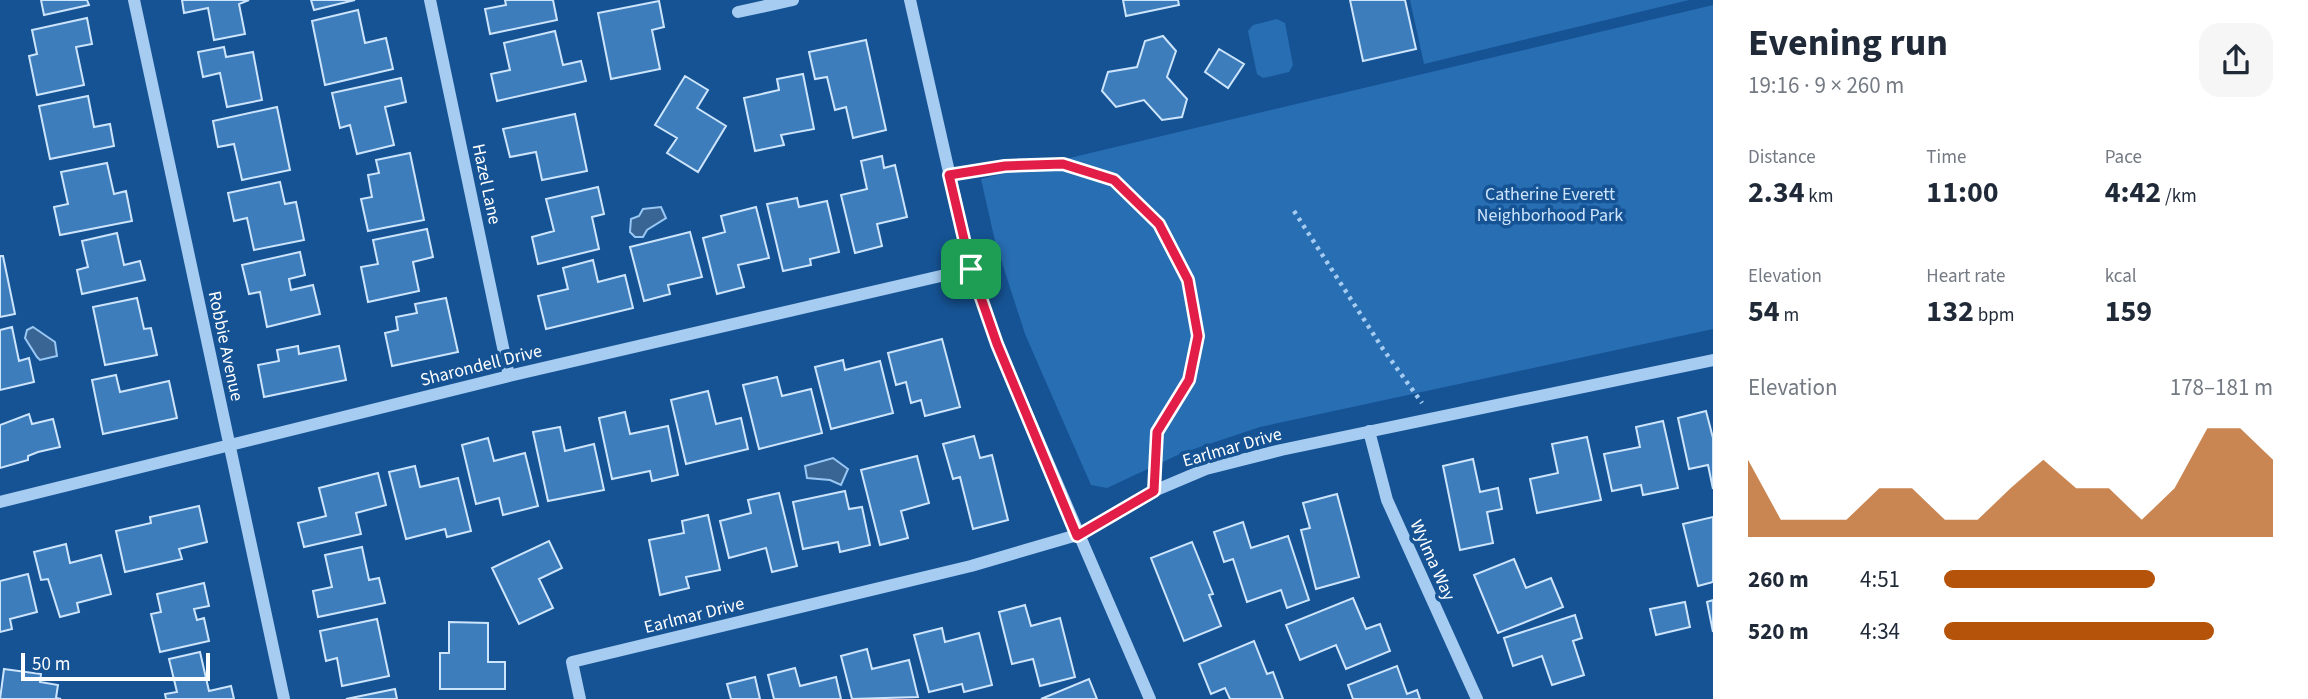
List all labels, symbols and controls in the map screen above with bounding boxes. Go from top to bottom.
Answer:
text: Evening run [1748,16,1948,70]
button: share [2199,23,2273,97]
text: 19:16 · 9 × 260 m [1748,69,1904,102]
street label: Hazel Lane [466,141,507,227]
text: Distance [1748,144,1816,171]
text: Time [1926,144,1966,171]
text: Pace [2105,144,2142,171]
text: 2.34 [1748,171,1805,214]
text: 11:00 [1926,171,1999,214]
text: 4:42 [2105,171,2161,214]
park label: Catherine Everett Neighborhood Park [1477,182,1623,228]
text: km [1805,183,1834,210]
text: /km [2161,183,2197,210]
pin [941,239,1001,299]
icon: arrive [952,250,990,288]
text: Elevation [1748,263,1822,290]
text: Heart rate [1926,263,2005,290]
text: kcal [2105,263,2137,290]
street label: Robbie Avenue [202,289,249,404]
text: 54 [1748,290,1780,333]
text: 132 [1926,290,1974,333]
text: 159 [2105,290,2152,333]
text: m [1780,302,1799,329]
text: bpm [1974,302,2014,329]
street label: Sharondell Drive [418,338,545,393]
text: Elevation [1748,371,1838,404]
text: 178–181 m [2170,371,2273,404]
street label: Earlmar Drive [1180,421,1285,474]
street label: Wylma Way [1404,516,1462,605]
text: 260 m [1748,563,1809,596]
text: 4:51 [1860,563,1900,596]
street label: Earlmar Drive [641,591,747,640]
text: 520 m [1748,615,1809,648]
text: 4:34 [1860,615,1900,648]
scale bar [21,650,210,682]
text: 50 m [32,651,70,678]

